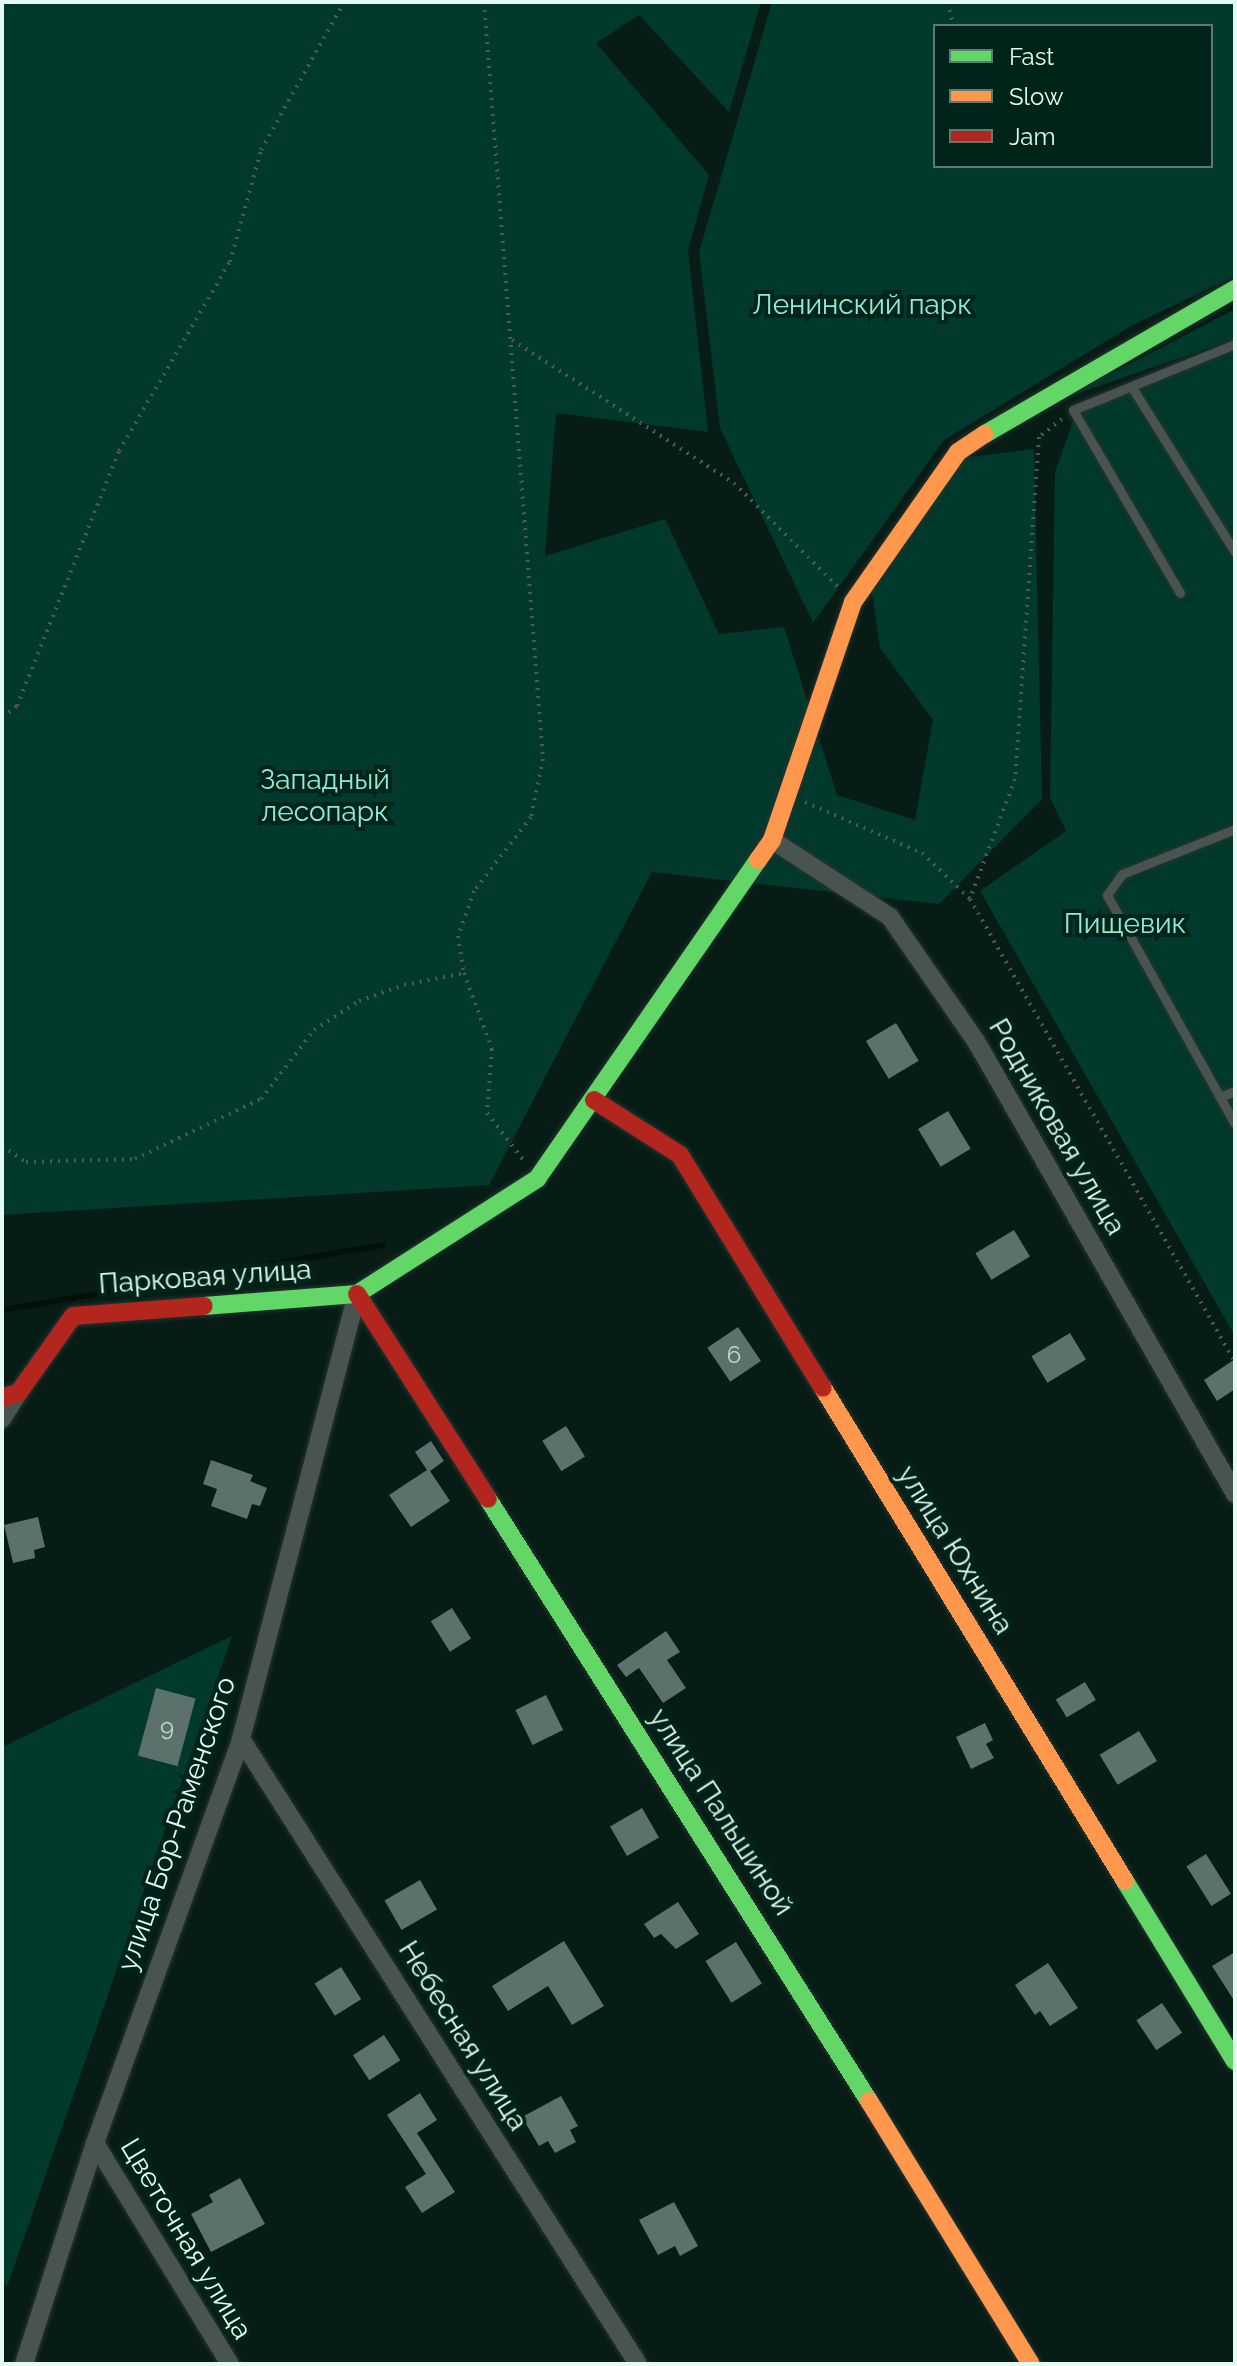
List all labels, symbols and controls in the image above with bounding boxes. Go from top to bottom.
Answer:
legend [933,24,1213,168]
text: Fast [1009,42,1054,71]
text: Slow [1009,82,1063,111]
text: Jam [1009,122,1055,151]
park label: Ленинский парк [752,288,972,322]
park label: Западный лесопарк [260,763,390,829]
park label: Пищевик [1064,907,1186,941]
street label: Родниковая улица [981,1013,1133,1241]
street label: Парковая улица [97,1253,313,1301]
house number: 6 [727,1341,741,1369]
street label: улица Юхнина [890,1459,1020,1641]
street label: улица Бор-Раменского [111,1672,243,1976]
street label: улица Пальшиной [642,1702,800,1922]
house number: 9 [160,1714,174,1742]
street label: Небесная улица [391,1935,535,2137]
street label: Цветочная улица [113,2132,259,2346]

